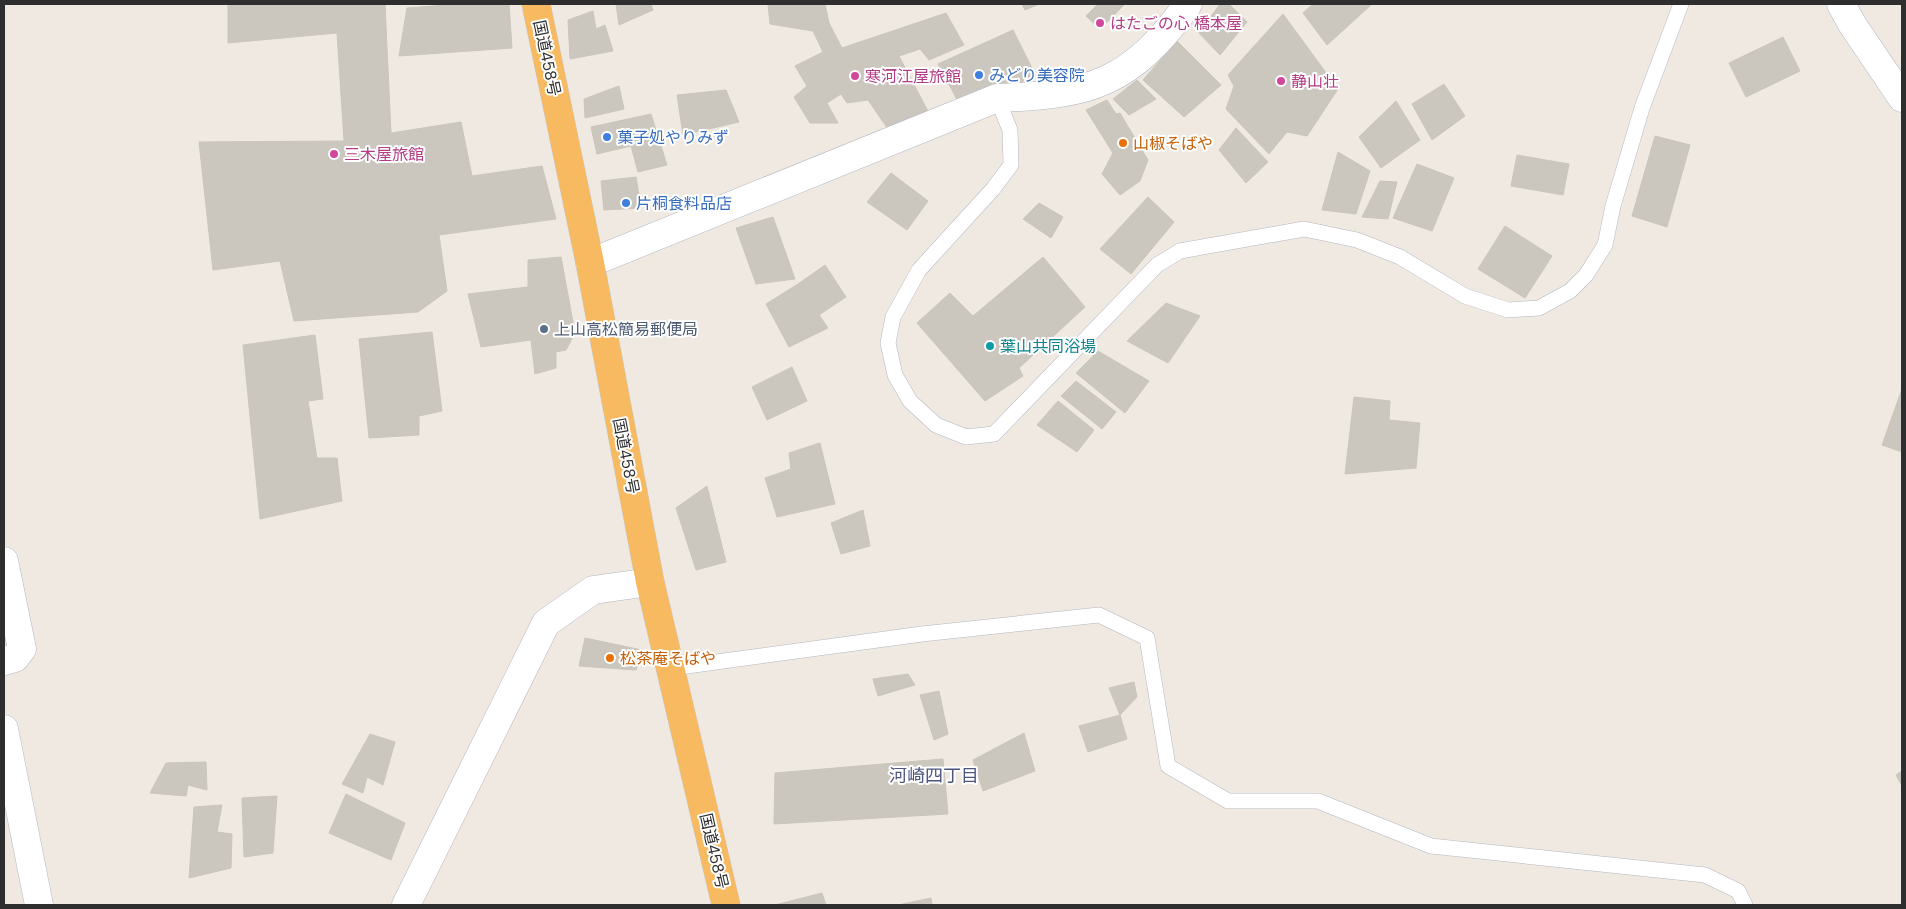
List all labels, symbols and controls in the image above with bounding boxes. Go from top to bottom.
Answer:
place label: はたごの心 橋本屋 [1110,13,1242,34]
marker: はたごの心 橋本屋 [1094,17,1106,29]
street label: 国道458号 [529,18,565,98]
place label: みどり美容院 [989,65,1085,86]
place label: 寒河江屋旅館 [865,66,961,87]
marker: みどり美容院 [973,69,985,81]
marker: 寒河江屋旅館 [849,70,861,82]
place label: 静山壮 [1291,71,1339,92]
marker: 静山壮 [1275,75,1287,87]
place label: 菓子処やりみず [617,127,729,148]
marker: 菓子処やりみず [601,131,613,143]
place label: 山椒そばや [1133,133,1213,154]
marker: 山椒そばや [1117,137,1129,149]
place label: 三木屋旅館 [344,144,424,165]
marker: 三木屋旅館 [328,148,340,160]
place label: 片桐食料品店 [636,193,732,214]
marker: 片桐食料品店 [620,197,632,209]
place label: 上山高松簡易郵便局 [554,319,698,340]
marker: 上山高松簡易郵便局 [538,323,550,335]
place label: 葉山共同浴場 [1000,336,1096,357]
marker: 葉山共同浴場 [984,340,996,352]
street label: 国道458号 [608,416,644,496]
place label: 松茶庵そばや [620,648,716,669]
marker: 松茶庵そばや [604,652,616,664]
district label: 河崎四丁目 [889,764,979,788]
street label: 国道458号 [695,811,733,891]

